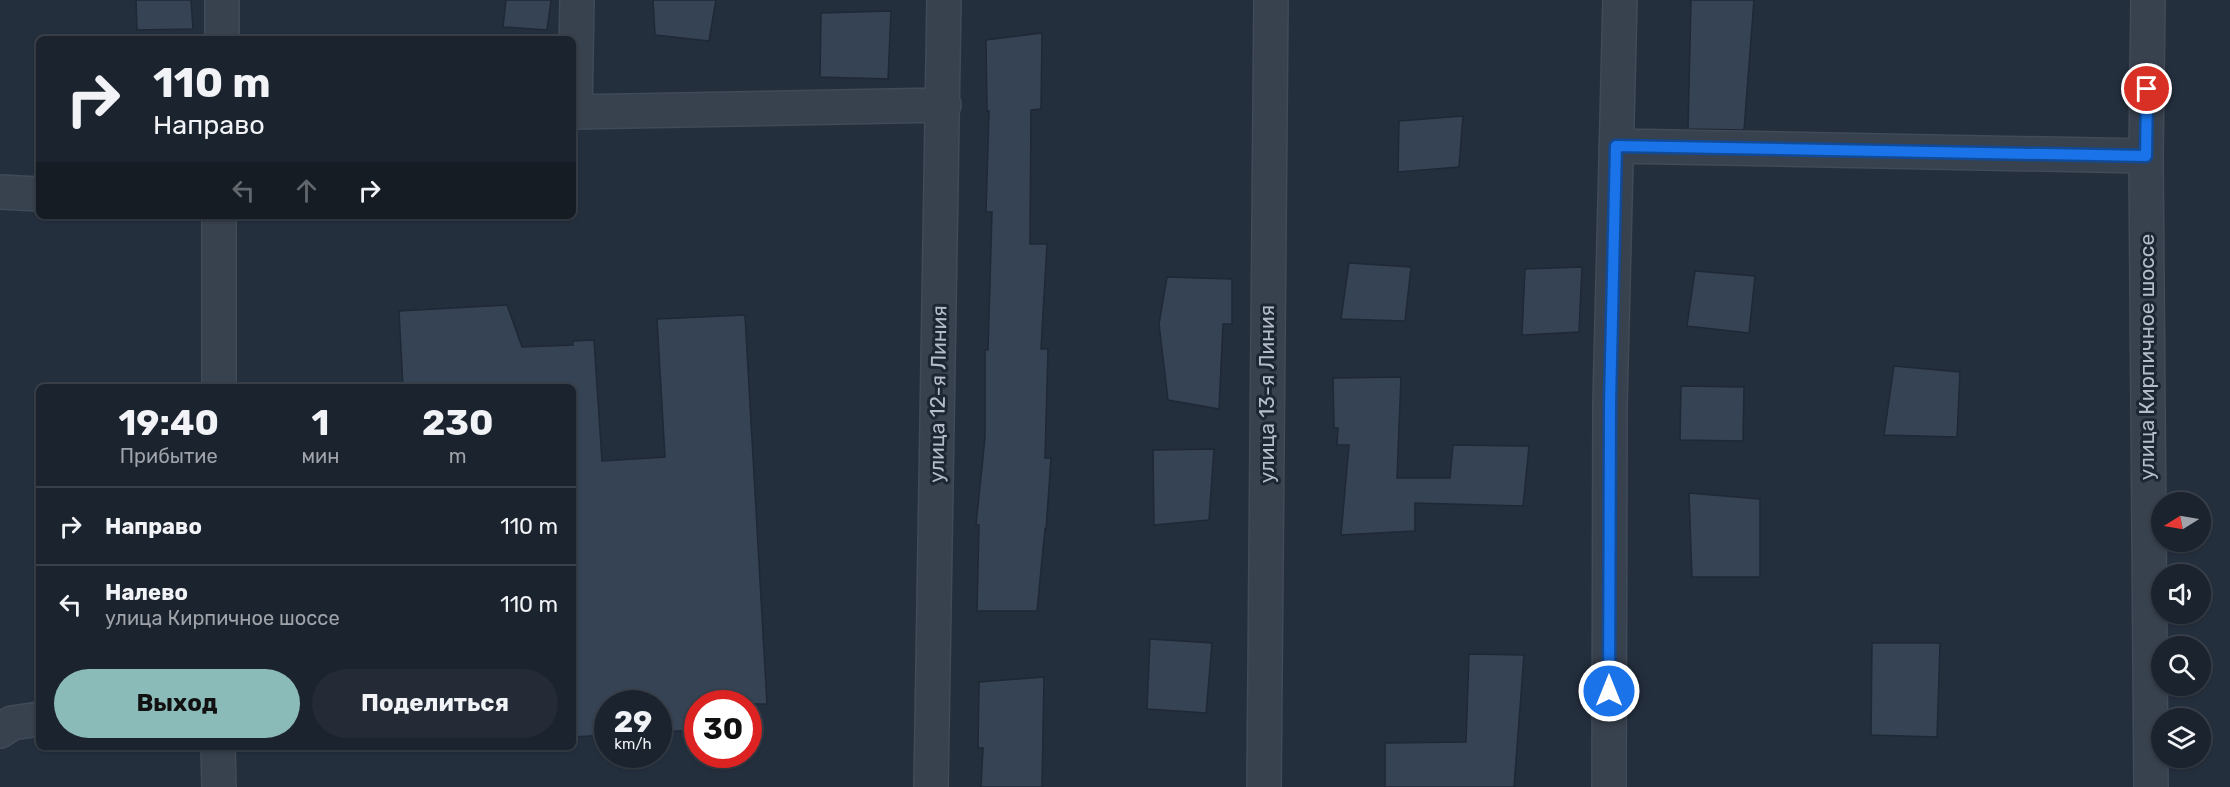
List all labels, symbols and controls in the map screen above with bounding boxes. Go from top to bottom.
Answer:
text: 110 m [153,58,271,108]
icon: right [54,60,132,138]
pin [2121,63,2172,114]
icon: arrive [2130,72,2163,105]
text: Направо [153,109,265,141]
icon: left [227,174,260,207]
icon: ahead [290,174,323,207]
icon: right [353,174,386,207]
street label: улица Кирпичное шоссе [2134,234,2159,480]
street label: улица 12-я Линия [923,305,952,483]
street label: улица 13-я Линия [1254,305,1279,483]
text: 19:40 [118,401,219,444]
text: 1 [312,401,329,444]
text: 230 [422,401,494,444]
text: Прибытие [120,444,218,468]
text: мин [301,444,339,468]
text: m [449,444,467,468]
north arrow [2151,492,2211,552]
map controls [2151,492,2211,768]
icon: right [54,510,87,543]
text: Направо [105,513,202,540]
text: 110 m [500,513,558,540]
button: sound [2151,564,2211,624]
text: Налево [105,579,188,606]
icon: left [54,588,87,621]
text: 110 m [500,591,558,618]
text: улица Кирпичное шоссе [105,606,340,630]
button: search [2151,636,2211,696]
position arrow [1577,659,1641,723]
button: Выход [54,669,300,738]
button: Поделиться [312,669,558,738]
speed limit sign: 30 [684,690,762,768]
text: 29 [614,704,652,740]
button: layers [2151,708,2211,768]
text: km/h [614,735,652,753]

